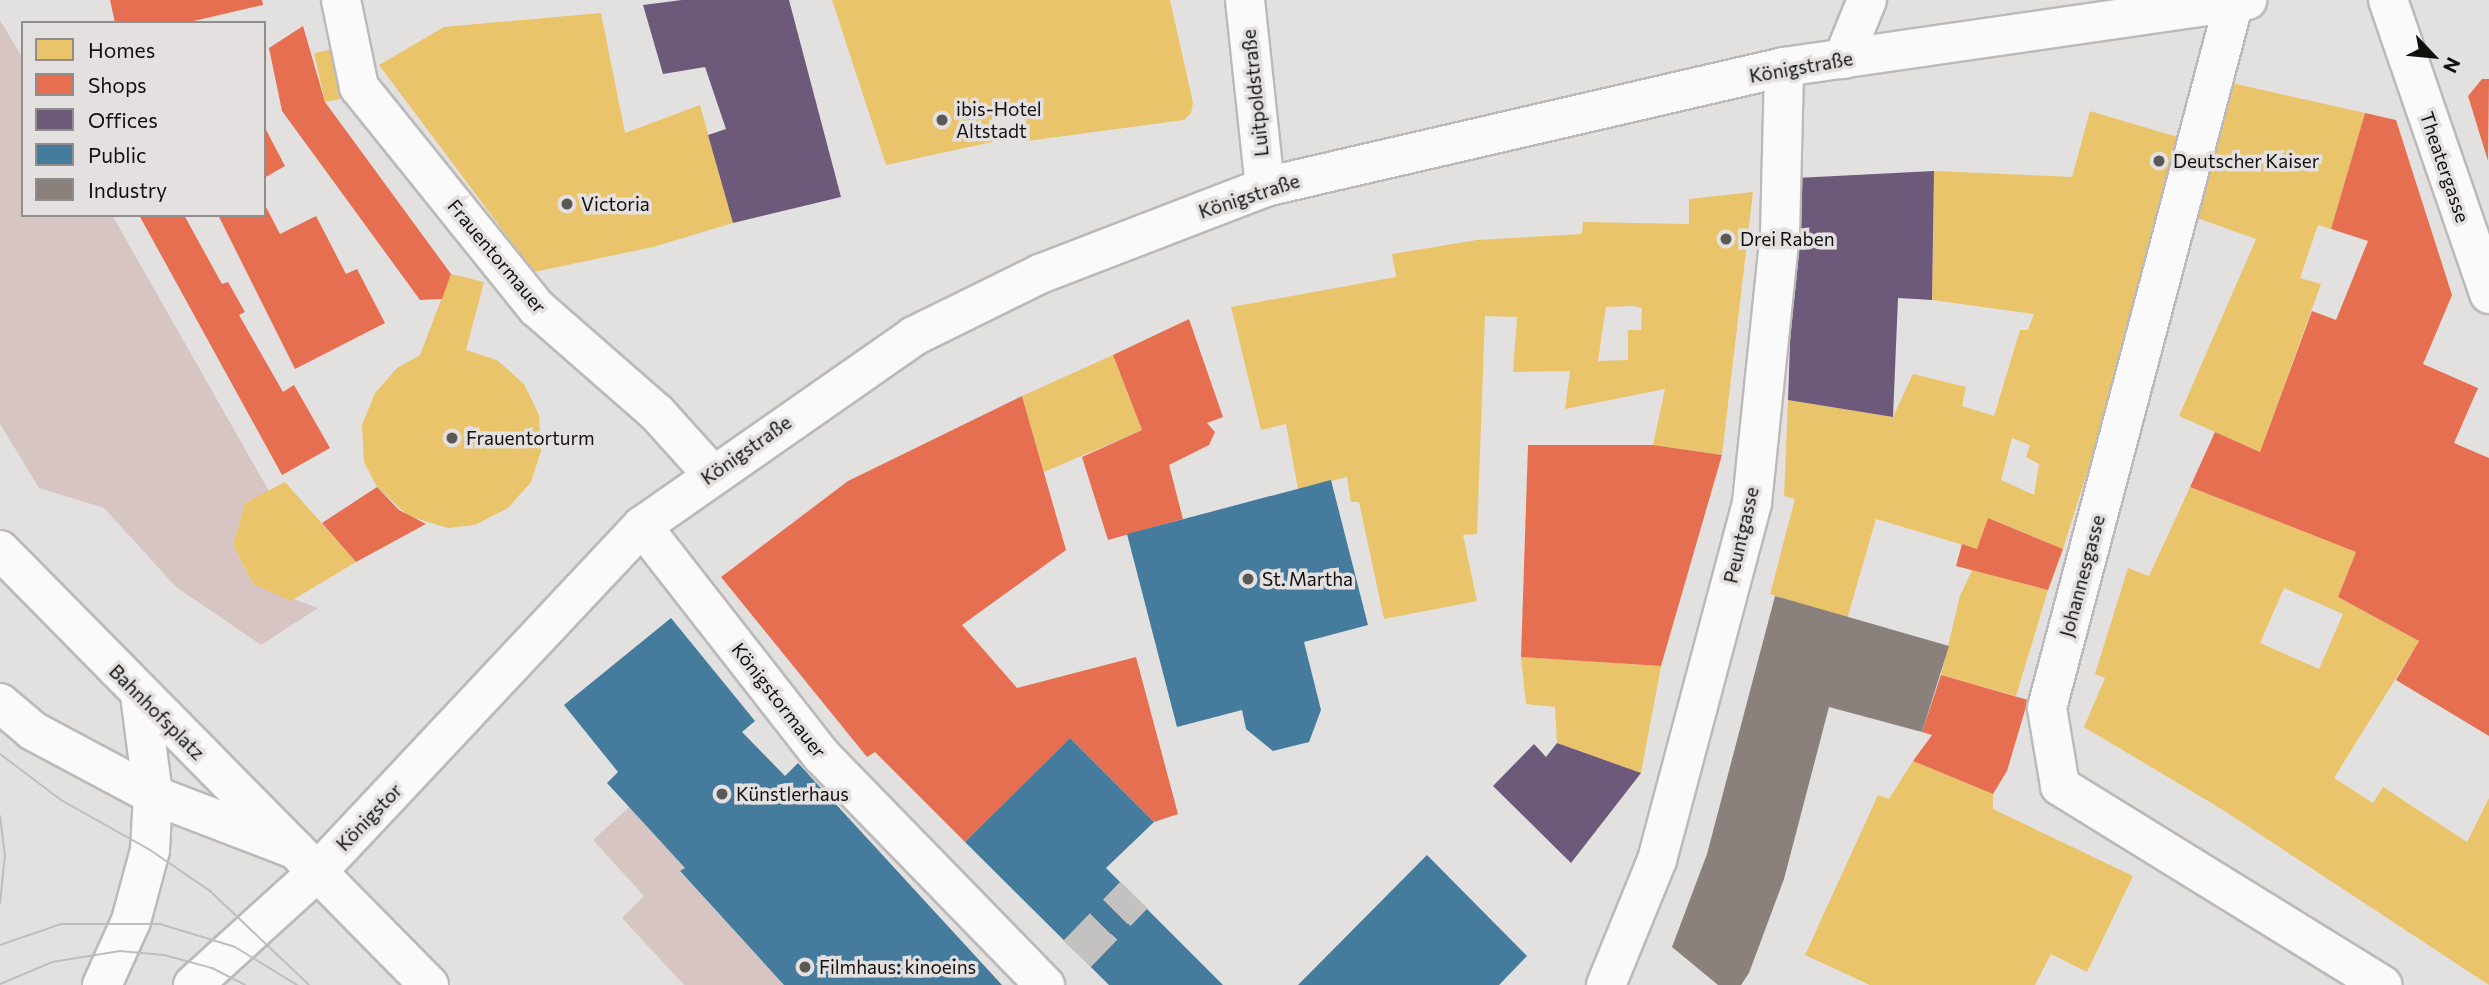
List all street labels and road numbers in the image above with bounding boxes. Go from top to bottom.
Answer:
street label: Luitpoldstraße [1237,28,1273,158]
street label: Königstraße [1747,47,1855,87]
street label: Theatergasse [2415,109,2475,225]
street label: Königstraße [1196,169,1302,223]
street label: Frauentormauer [443,195,551,317]
street label: Königstraße [697,411,795,489]
street label: Peuntgasse [1719,485,1763,585]
street label: Johannesgasse [2055,512,2109,640]
street label: Königstormauer [727,638,831,762]
street label: Bahnhofsplatz [105,660,209,764]
street label: Königstor [331,779,407,855]

